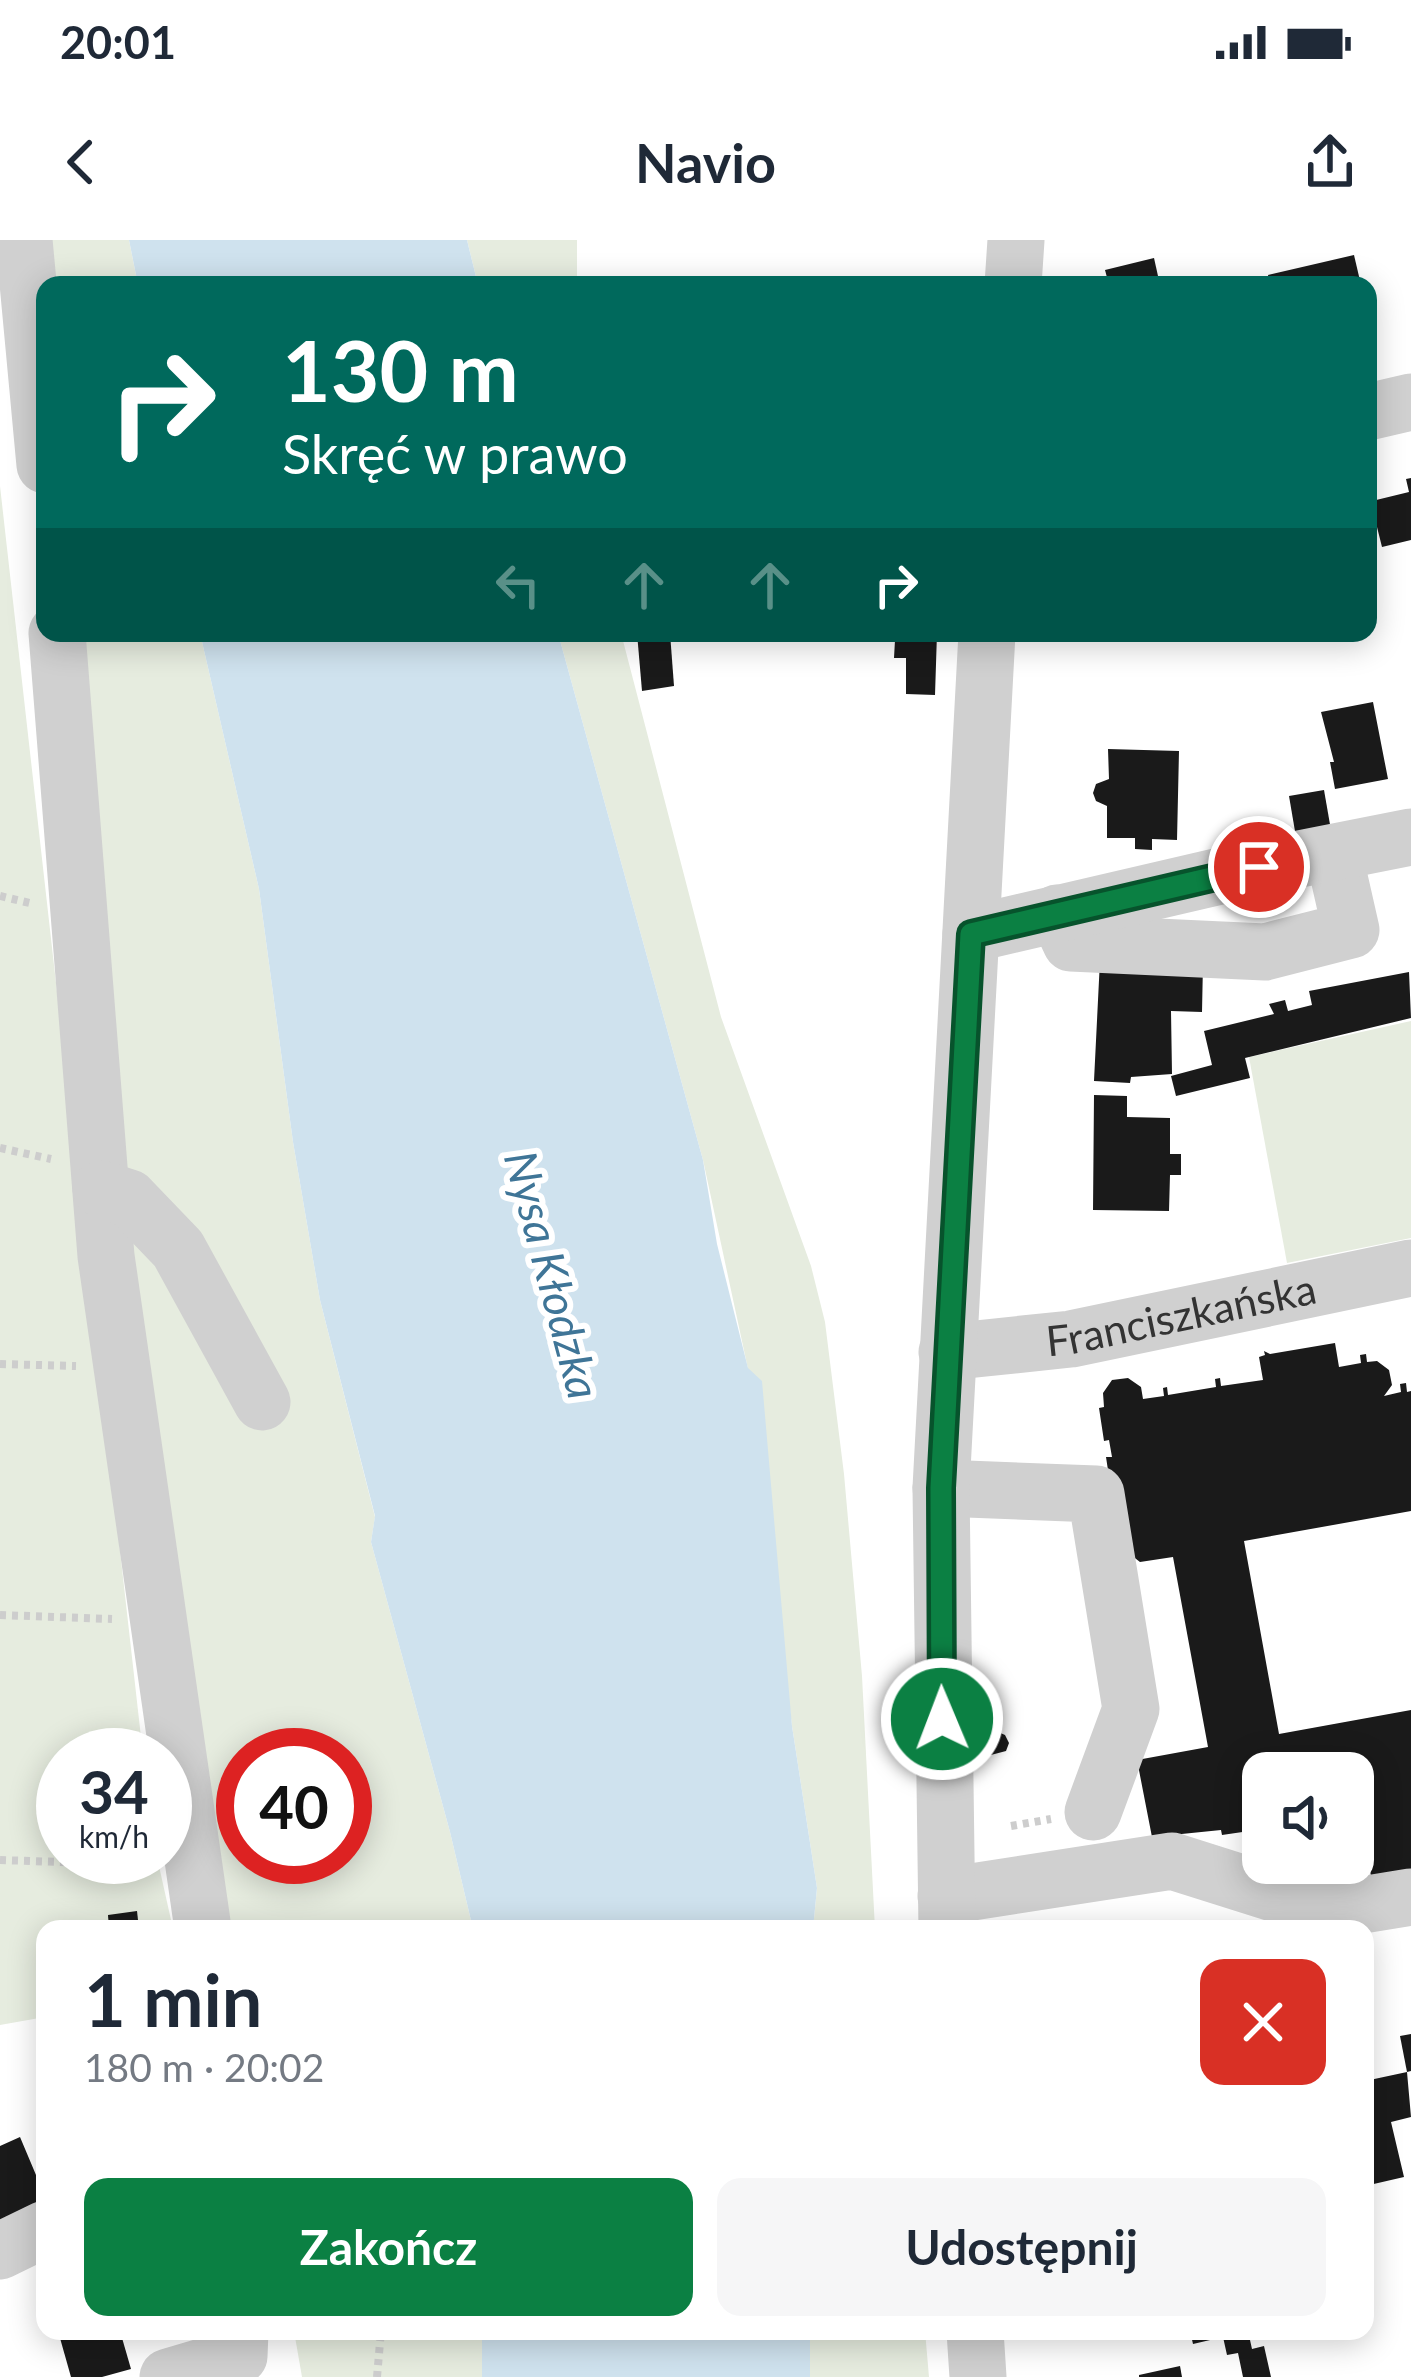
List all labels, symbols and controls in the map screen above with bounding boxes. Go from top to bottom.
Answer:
text: 20:01 [60,15,176,69]
icon: back [48,129,114,195]
icon: share [1297,129,1363,195]
text: Navio [635,130,776,195]
text: 130 m [282,319,519,420]
icon: right [84,324,240,480]
text: Skręć w prawo [282,421,628,486]
icon: left [485,552,551,618]
icon: ahead [611,552,677,618]
icon: ahead [737,552,803,618]
icon: right [863,552,929,618]
pin [1208,816,1310,918]
icon: arrive [1226,834,1292,900]
water label: Nysa Kłodzka [494,1145,612,1405]
street label: Franciszkańska [1043,1263,1320,1365]
position arrow [879,1656,1005,1782]
speed limit sign: 40 [216,1728,372,1884]
map controls [1242,1752,1374,1884]
button: sound [1242,1752,1374,1884]
text: 34 [79,1755,149,1827]
text: km/h [79,1818,149,1854]
text: 1 min [84,1956,262,2042]
button: close [1200,1959,1326,2085]
text: 180 m · 20:02 [84,2044,324,2090]
button: Zakończ [84,2178,693,2316]
button: Udostępnij [717,2178,1326,2316]

